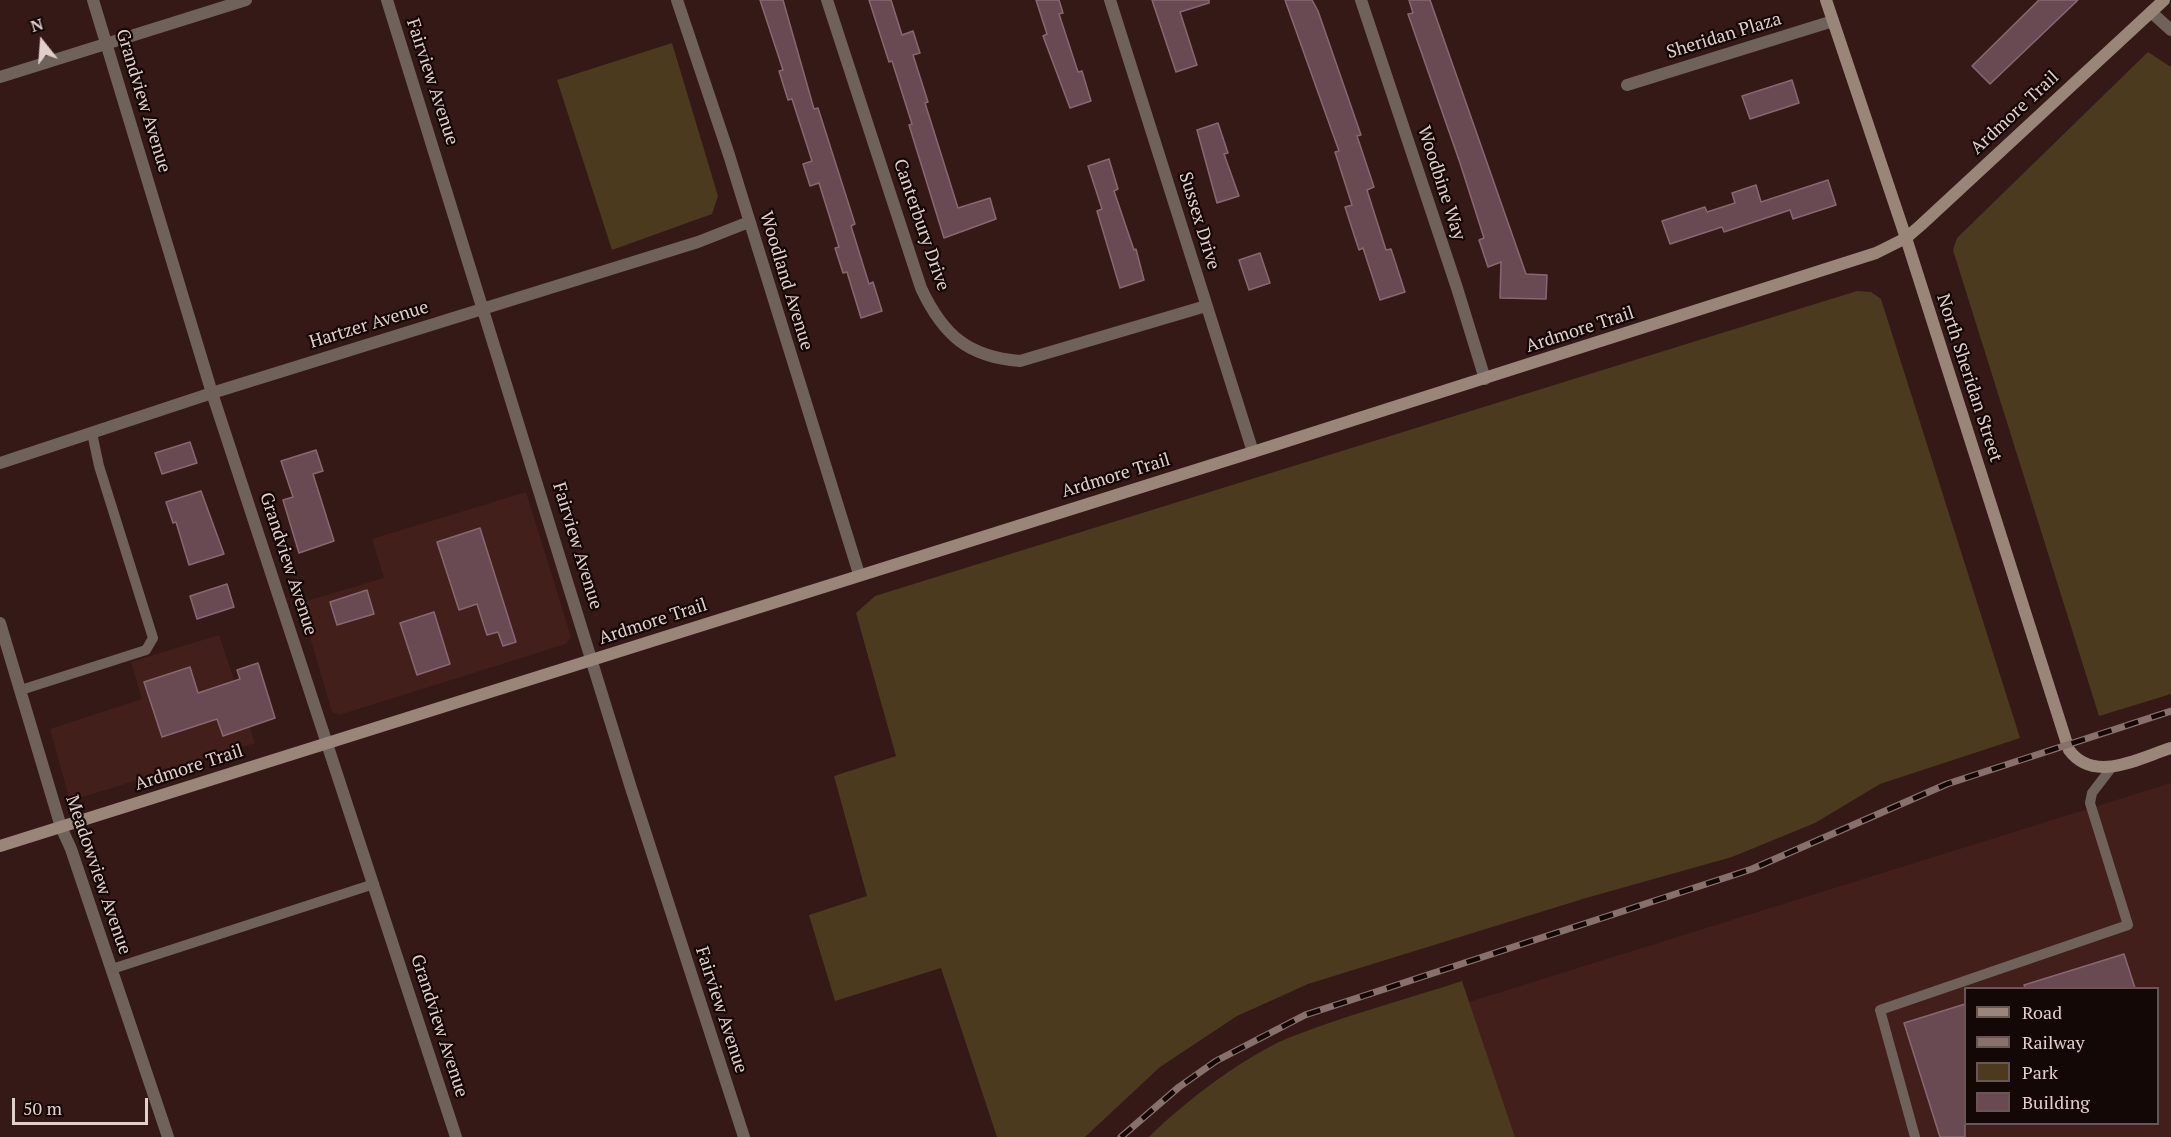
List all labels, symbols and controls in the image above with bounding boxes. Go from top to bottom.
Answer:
street label: Sheridan Plaza [1664,8,1784,64]
north arrow [12,12,72,72]
text: N [28,12,46,37]
street label: Fairview Avenue [401,16,463,148]
street label: Grandview Avenue [111,27,175,175]
street label: Ardmore Trail [1967,67,2063,159]
street label: Woodbine Way [1412,123,1470,243]
street label: Canterbury Drive [888,156,954,294]
street label: Sussex Drive [1174,170,1224,272]
street label: Woodland Avenue [755,209,817,353]
street label: North Sheridan Street [1932,291,2006,465]
street label: Hartzer Avenue [307,297,431,353]
street label: Ardmore Trail [1523,302,1637,358]
street label: Ardmore Trail [1059,449,1173,503]
street label: Fairview Avenue [547,480,607,612]
street label: Grandview Avenue [255,490,321,638]
street label: Ardmore Trail [596,594,710,650]
street label: Ardmore Trail [132,740,246,796]
street label: Meadowview Avenue [61,792,135,958]
street label: Fairview Avenue [690,944,752,1076]
street label: Grandview Avenue [406,952,472,1100]
legend [1964,987,2159,1125]
text: Road [2022,1000,2062,1024]
text: Railway [2022,1030,2085,1054]
text: Park [2022,1060,2058,1084]
scale bar [15,1086,152,1124]
text: Building [2022,1090,2090,1114]
text: 50 m [23,1096,62,1120]

